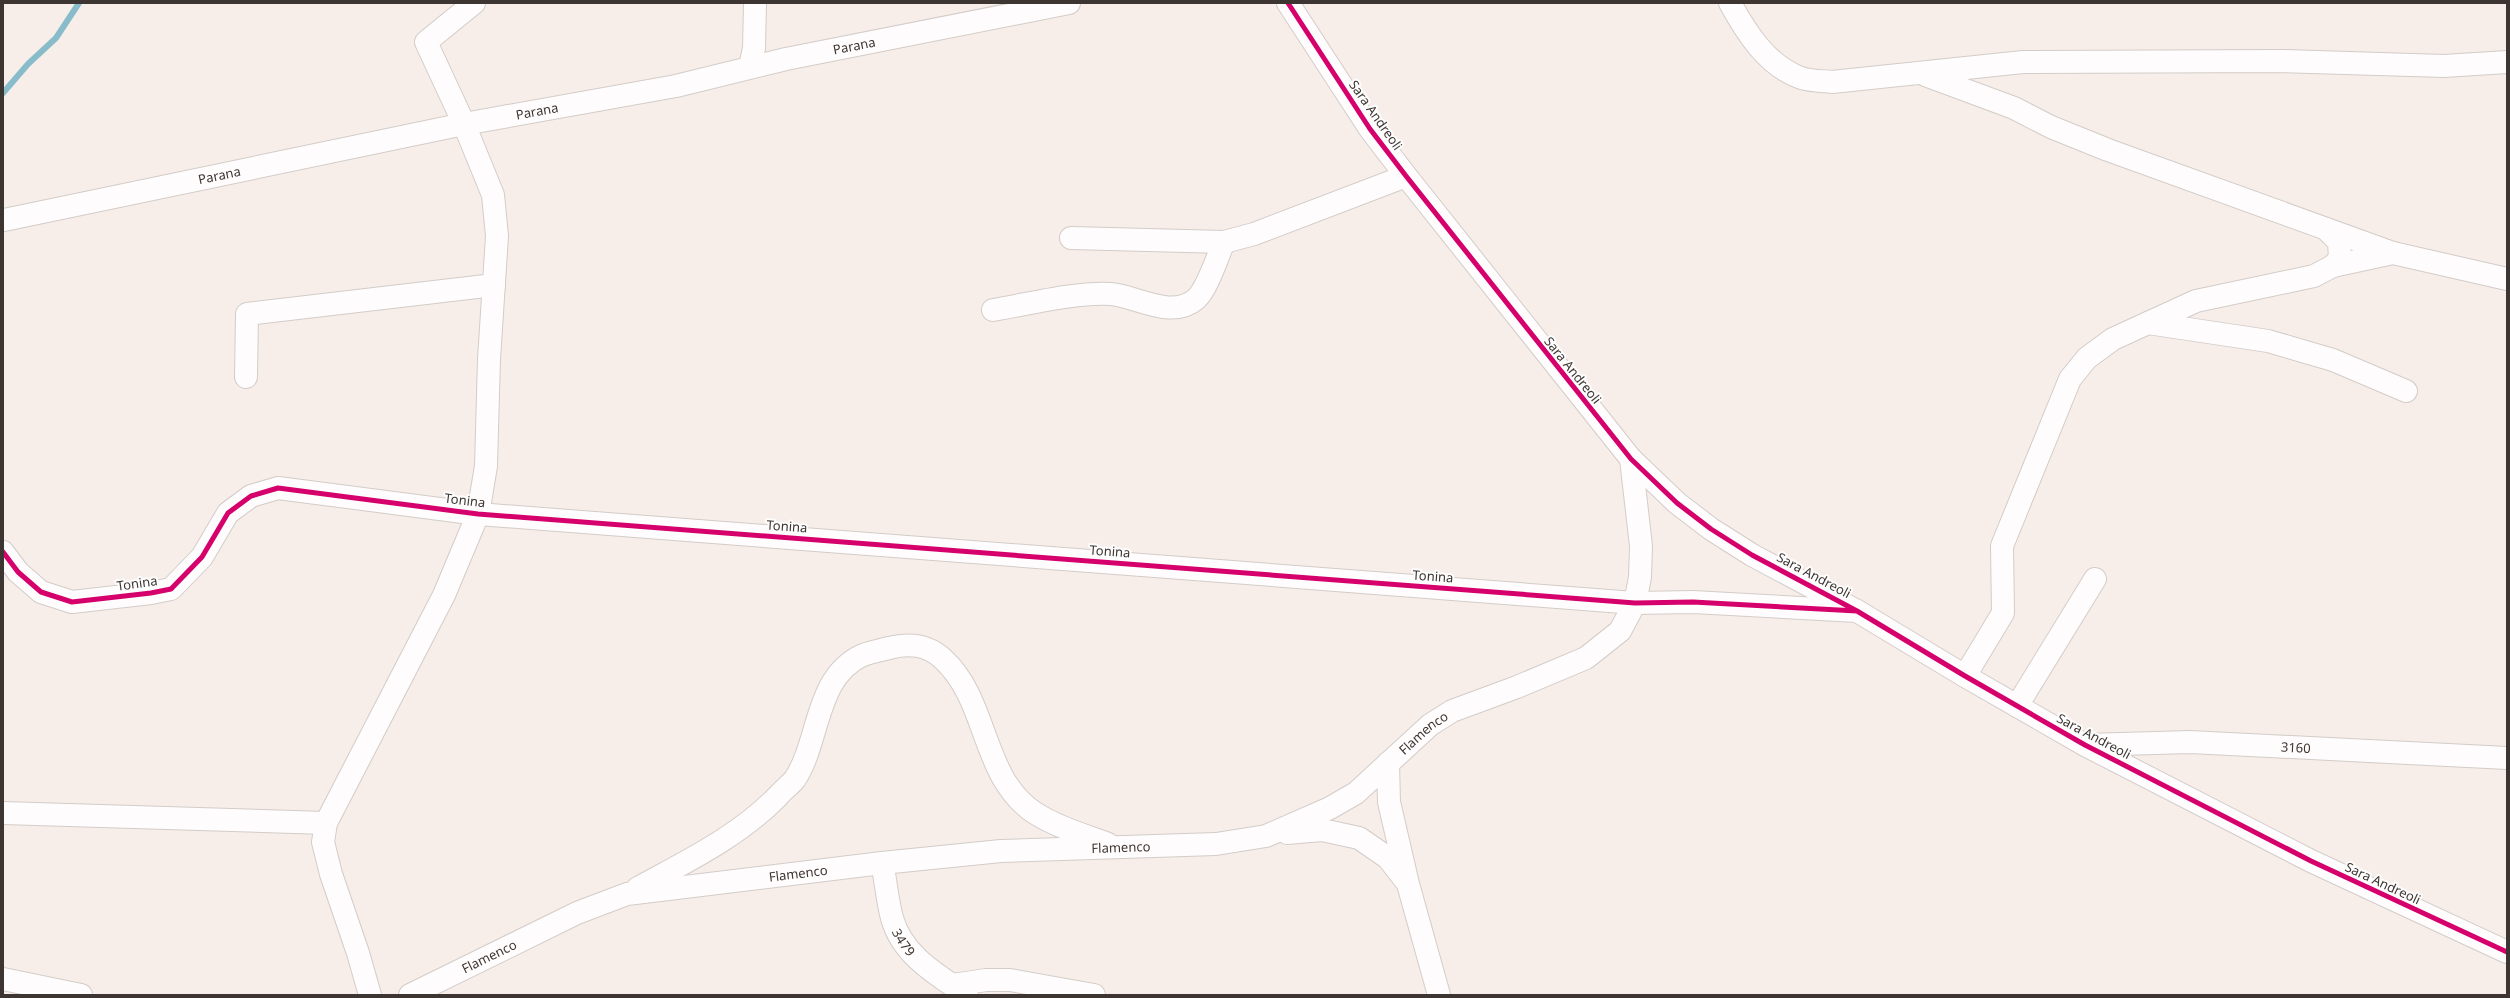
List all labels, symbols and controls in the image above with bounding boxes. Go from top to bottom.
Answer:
street label: Parana [831,33,877,59]
street label: Sara Andreoli [1345,76,1407,154]
street label: Parana [514,98,560,124]
street label: Parana [197,162,242,188]
street label: Sara Andreoli [1540,333,1606,407]
street label: Tonina [444,489,486,511]
street label: Tonina [766,516,808,536]
street label: Tonina [1089,541,1131,561]
street label: Sara Andreoli [1774,548,1854,602]
street label: Tonina [1412,566,1454,586]
street label: Tonina [115,571,159,595]
street label: Flamenco [1395,707,1451,758]
street label: Sara Andreoli [2054,709,2134,763]
street label: 3160 [2281,738,2311,757]
street label: Flamenco [1091,837,1151,857]
street label: Sara Andreoli [2342,858,2424,908]
street label: Flamenco [768,861,829,886]
street label: 3479 [888,925,920,960]
street label: Flamenco [459,935,520,977]

